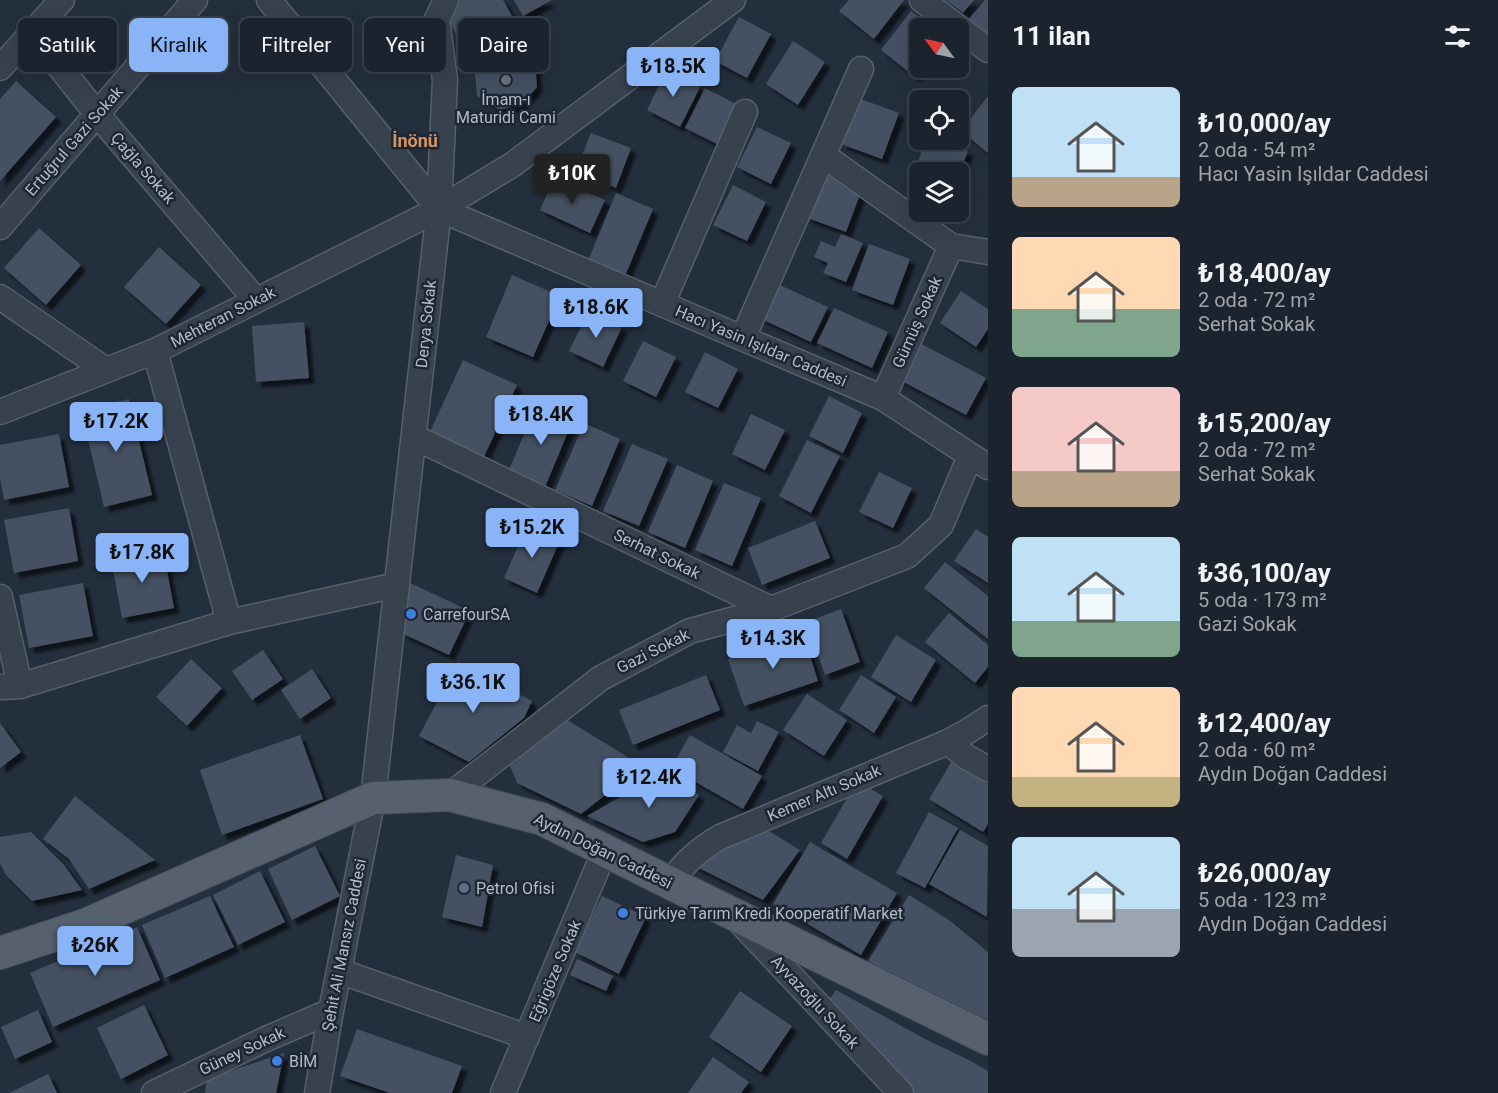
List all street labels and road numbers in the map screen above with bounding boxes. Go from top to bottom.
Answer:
street label: Ertuğrul Gazi Sokak [21,82,127,200]
street label: Çağla Sokak [107,128,180,208]
street label: Gümüş Sokak [888,272,946,371]
street label: Derya Sokak [412,278,440,369]
street label: Mehteran Sokak [167,282,279,352]
street label: Hacı Yasin Işıldar Caddesi [672,301,850,391]
street label: Serhat Sokak [611,525,704,583]
street label: Gazi Sokak [614,624,693,677]
street label: Kemer Altı Sokak [764,760,884,825]
street label: Aydın Doğan Caddesi [531,809,675,893]
street label: Şehit Ali Mansız Caddesi [318,857,370,1033]
street label: Eğrigöze Sokak [525,916,585,1025]
street label: Ayvazoğlu Sokak [767,952,864,1053]
street label: Güney Sokak [196,1023,289,1079]

